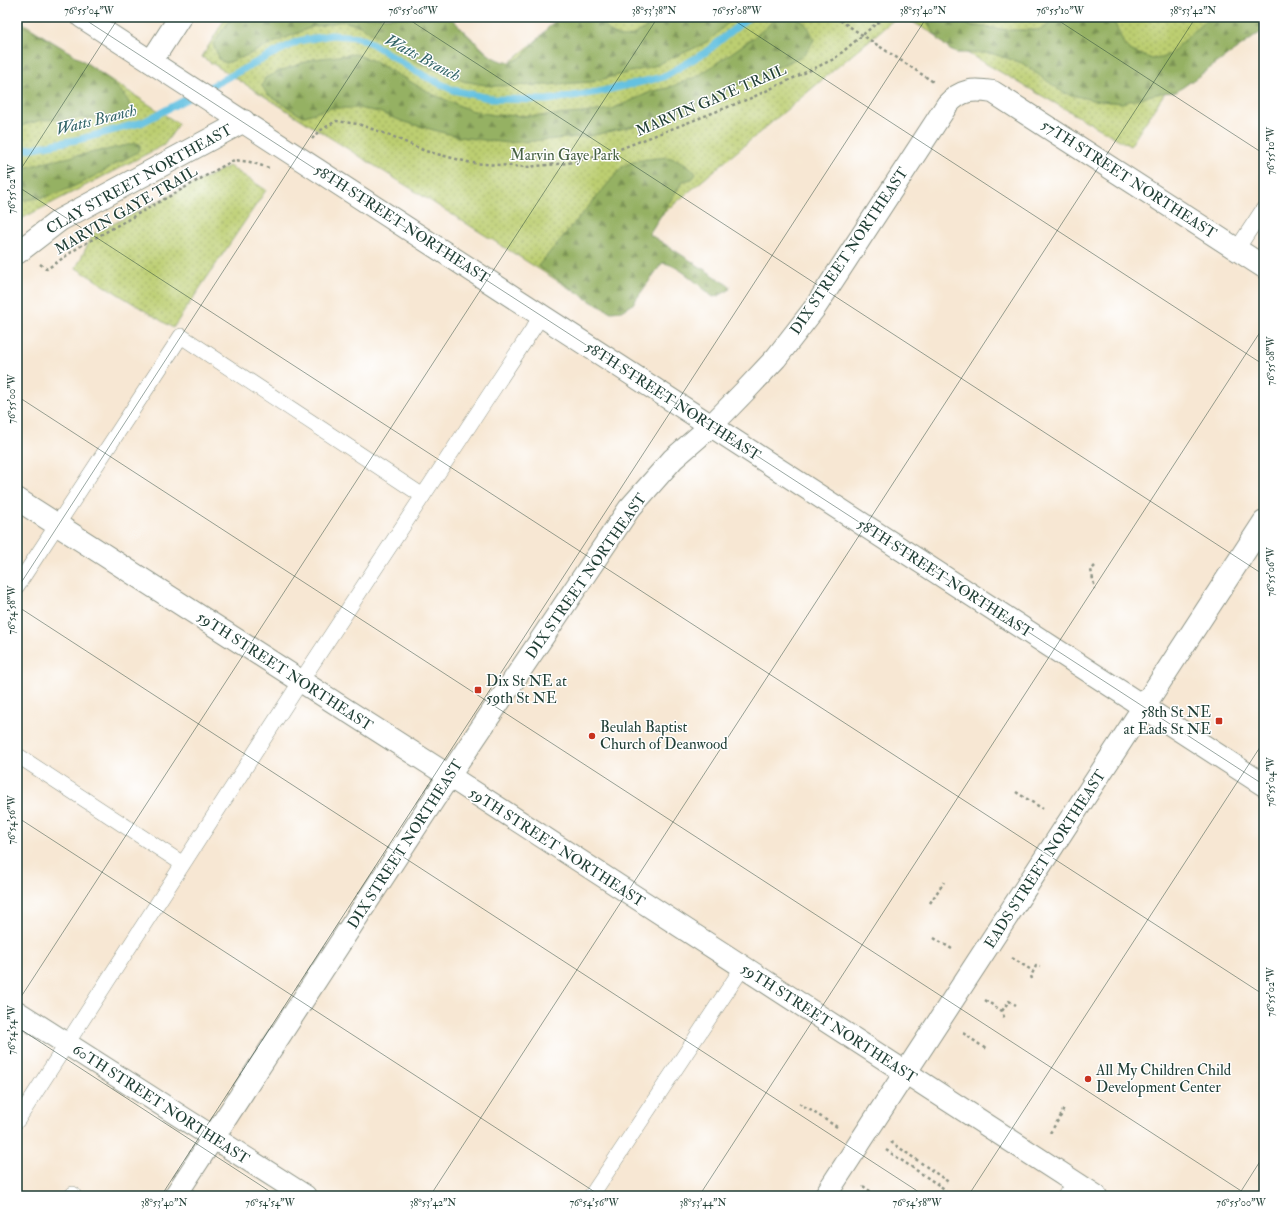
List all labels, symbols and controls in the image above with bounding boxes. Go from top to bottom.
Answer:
text: 76°55'04"W [64,5,115,17]
text: 76°55'06"W [388,5,438,17]
text: 38°53'38"N [632,5,676,17]
text: 76°55'08"W [713,5,762,17]
text: 38°53'40"N [900,5,946,17]
text: 76°55'10"W [1036,5,1085,17]
text: 38°53'42"N [1170,5,1216,17]
water label: Watts Branch [381,30,464,86]
street label: MARVIN GAYE TRAIL [633,60,789,141]
water label: Watts Branch [54,100,139,140]
street label: 57TH STREET NORTHEAST [1038,116,1220,243]
street label: CLAY STREET NORTHEAST [43,120,236,239]
text: 76°55'10"W [1265,126,1277,175]
park label: Marvin Gaye Park [510,146,620,165]
street label: 58TH STREET NORTHEAST [310,161,493,288]
street label: MARVIN GAYE TRAIL [52,162,201,259]
text: 76°55'02"W [6,164,18,214]
street label: DIX STREET NORTHEAST [786,164,913,339]
text: 76°55'08"W [1265,336,1277,385]
street label: 58TH STREET NORTHEAST [581,338,764,465]
text: 76°55'00"W [6,374,18,424]
street label: DIX STREET NORTHEAST [522,490,651,663]
street label: 58TH STREET NORTHEAST [853,515,1036,642]
text: 76°55'06"W [1265,547,1277,597]
text: 76°54'58"W [6,585,18,634]
street label: 59TH STREET NORTHEAST [193,607,376,735]
place label: Dix St NE at 59th St NE [486,672,567,708]
marker: Dix St NE at 59th St NE [473,685,483,695]
place label: 58th St NE at Eads St NE [1124,703,1211,739]
marker: 58th St NE at Eads St NE [1214,716,1224,726]
place label: Beulah Baptist Church of Deanwood [600,718,728,754]
marker: Beulah Baptist Church of Deanwood [587,731,597,741]
street label: DIX STREET NORTHEAST [344,756,467,932]
text: 76°55'04"W [1265,756,1277,807]
street label: EADS STREET NORTHEAST [981,766,1110,952]
street label: 59TH STREET NORTHEAST [465,783,648,911]
text: 76°54'56"W [6,795,18,845]
street label: 59TH STREET NORTHEAST [737,959,920,1087]
text: 76°55'02"W [1265,967,1277,1017]
text: 76°54'54"W [6,1005,18,1055]
street label: 60TH STREET NORTHEAST [69,1040,253,1169]
place label: All My Children Child Development Center [1095,1061,1232,1098]
marker: All My Children Child Development Center [1083,1074,1093,1084]
text: 38°53'40"N [141,1197,187,1209]
text: 76°54'54"W [245,1197,295,1209]
text: 38°53'42"N [410,1197,456,1209]
text: 76°54'56"W [569,1197,619,1209]
text: 38°53'44"N [680,1197,727,1209]
text: 76°54'58"W [893,1197,942,1209]
text: 76°55'00"W [1216,1197,1266,1209]

